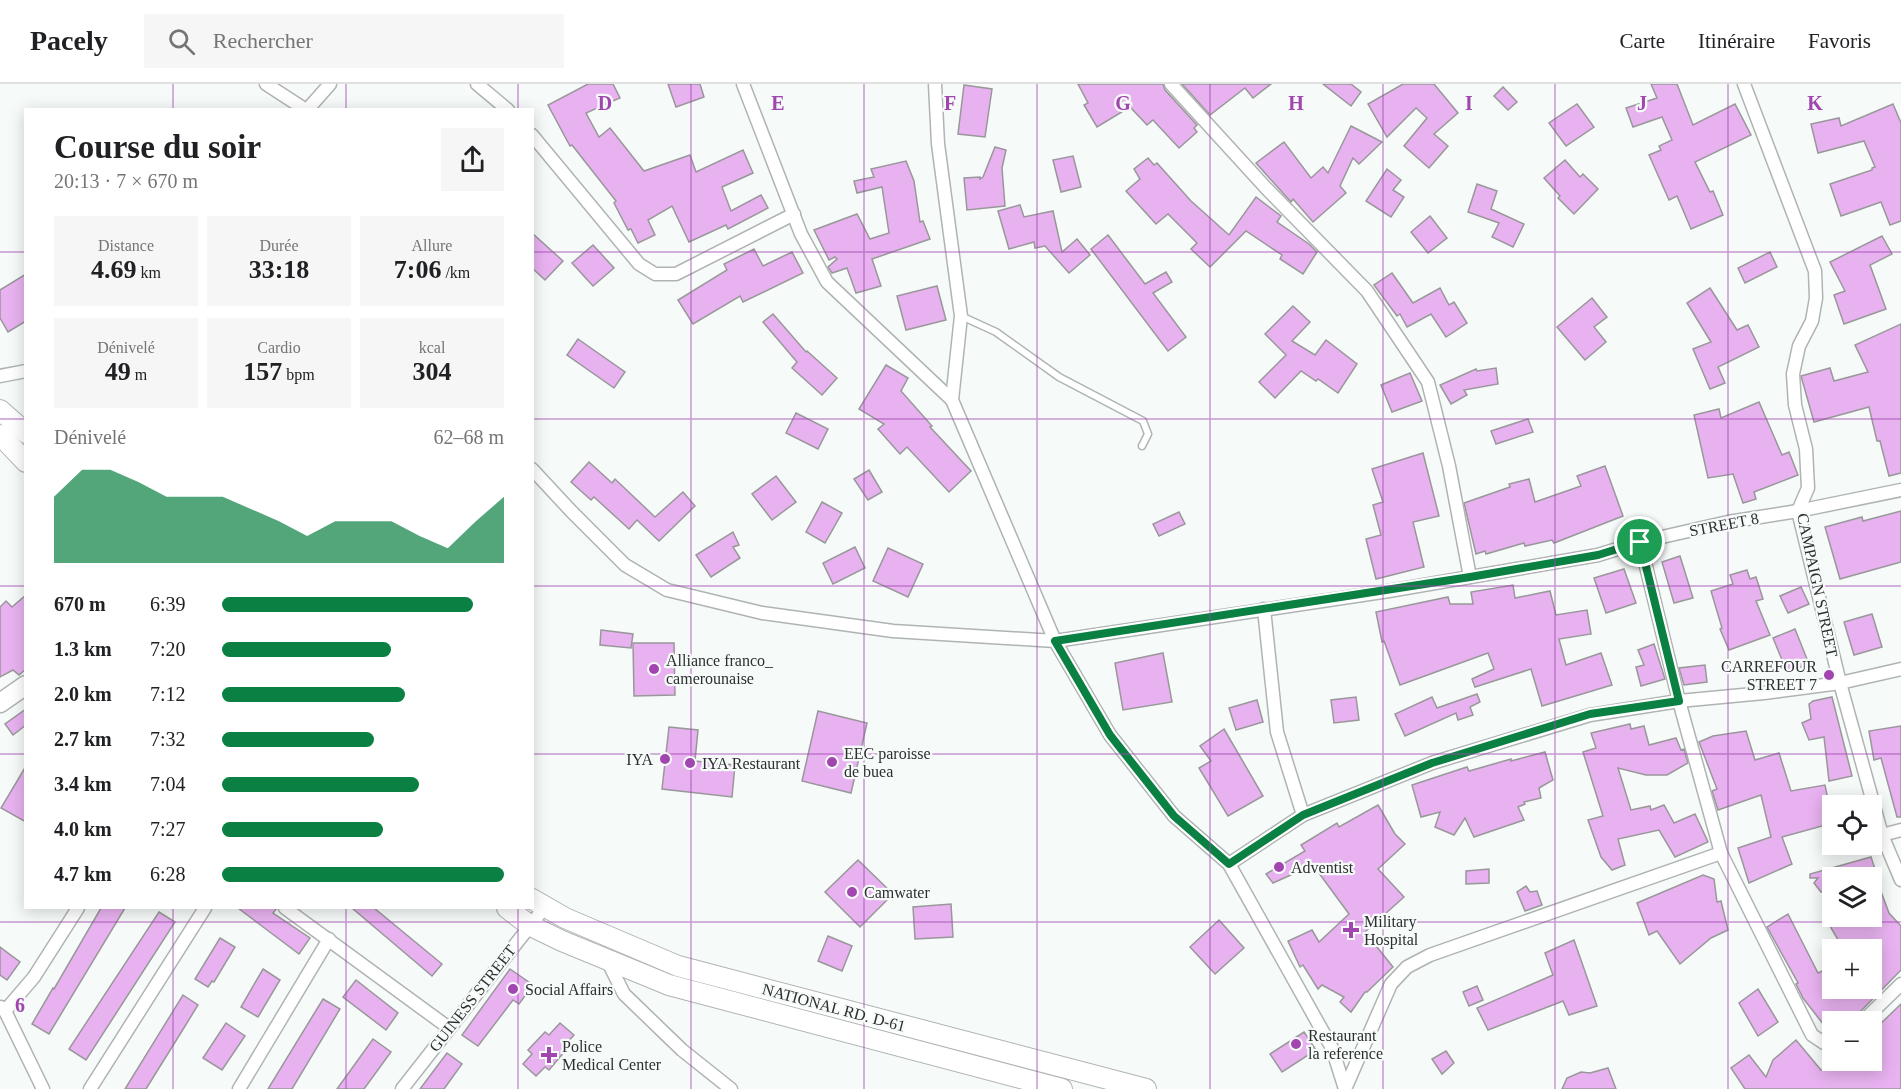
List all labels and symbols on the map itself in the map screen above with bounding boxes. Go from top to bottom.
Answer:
text: D [598,92,612,114]
text: E [771,92,785,114]
text: F [944,92,956,114]
text: G [1115,92,1131,114]
text: H [1288,92,1304,114]
text: I [1465,92,1473,114]
text: J [1637,92,1647,114]
text: K [1807,92,1823,114]
street label: STREET 8 [1688,509,1760,540]
street label: CAMPAIGN STREET [1794,512,1841,659]
pin [1614,516,1665,567]
place label: Alliance franco_ camerounaise [666,652,774,687]
place label: CARREFOUR STREET 7 [1721,658,1817,693]
marker: Alliance franco_ camerounaise [647,662,661,676]
marker: CARREFOUR STREET 7 [1822,668,1836,682]
place label: EEC paroisse de buea [844,745,931,780]
place label: IYA [626,751,653,768]
marker: IYA [658,752,672,766]
place label: IYA Restaurant [702,755,801,772]
marker: EEC paroisse de buea [825,755,839,769]
marker: IYA Restaurant [683,756,697,770]
place label: Adventist [1291,859,1354,876]
marker: Adventist [1272,860,1286,874]
place label: Camwater [864,884,930,901]
marker: Camwater [845,885,859,899]
place label: Military Hospital [1364,913,1419,949]
marker: Military Hospital [1342,921,1360,939]
street label: GUINESS STREET [426,942,519,1055]
street label: NATIONAL RD. D-61 [760,980,907,1035]
place label: Social Affairs [525,981,613,998]
marker: Social Affairs [506,982,520,996]
text: 6 [15,994,25,1016]
place label: Restaurant la reference [1308,1027,1383,1062]
marker: Restaurant la reference [1289,1037,1303,1051]
place label: Police Medical Center [562,1038,662,1073]
marker: Police Medical Center [540,1046,558,1064]

